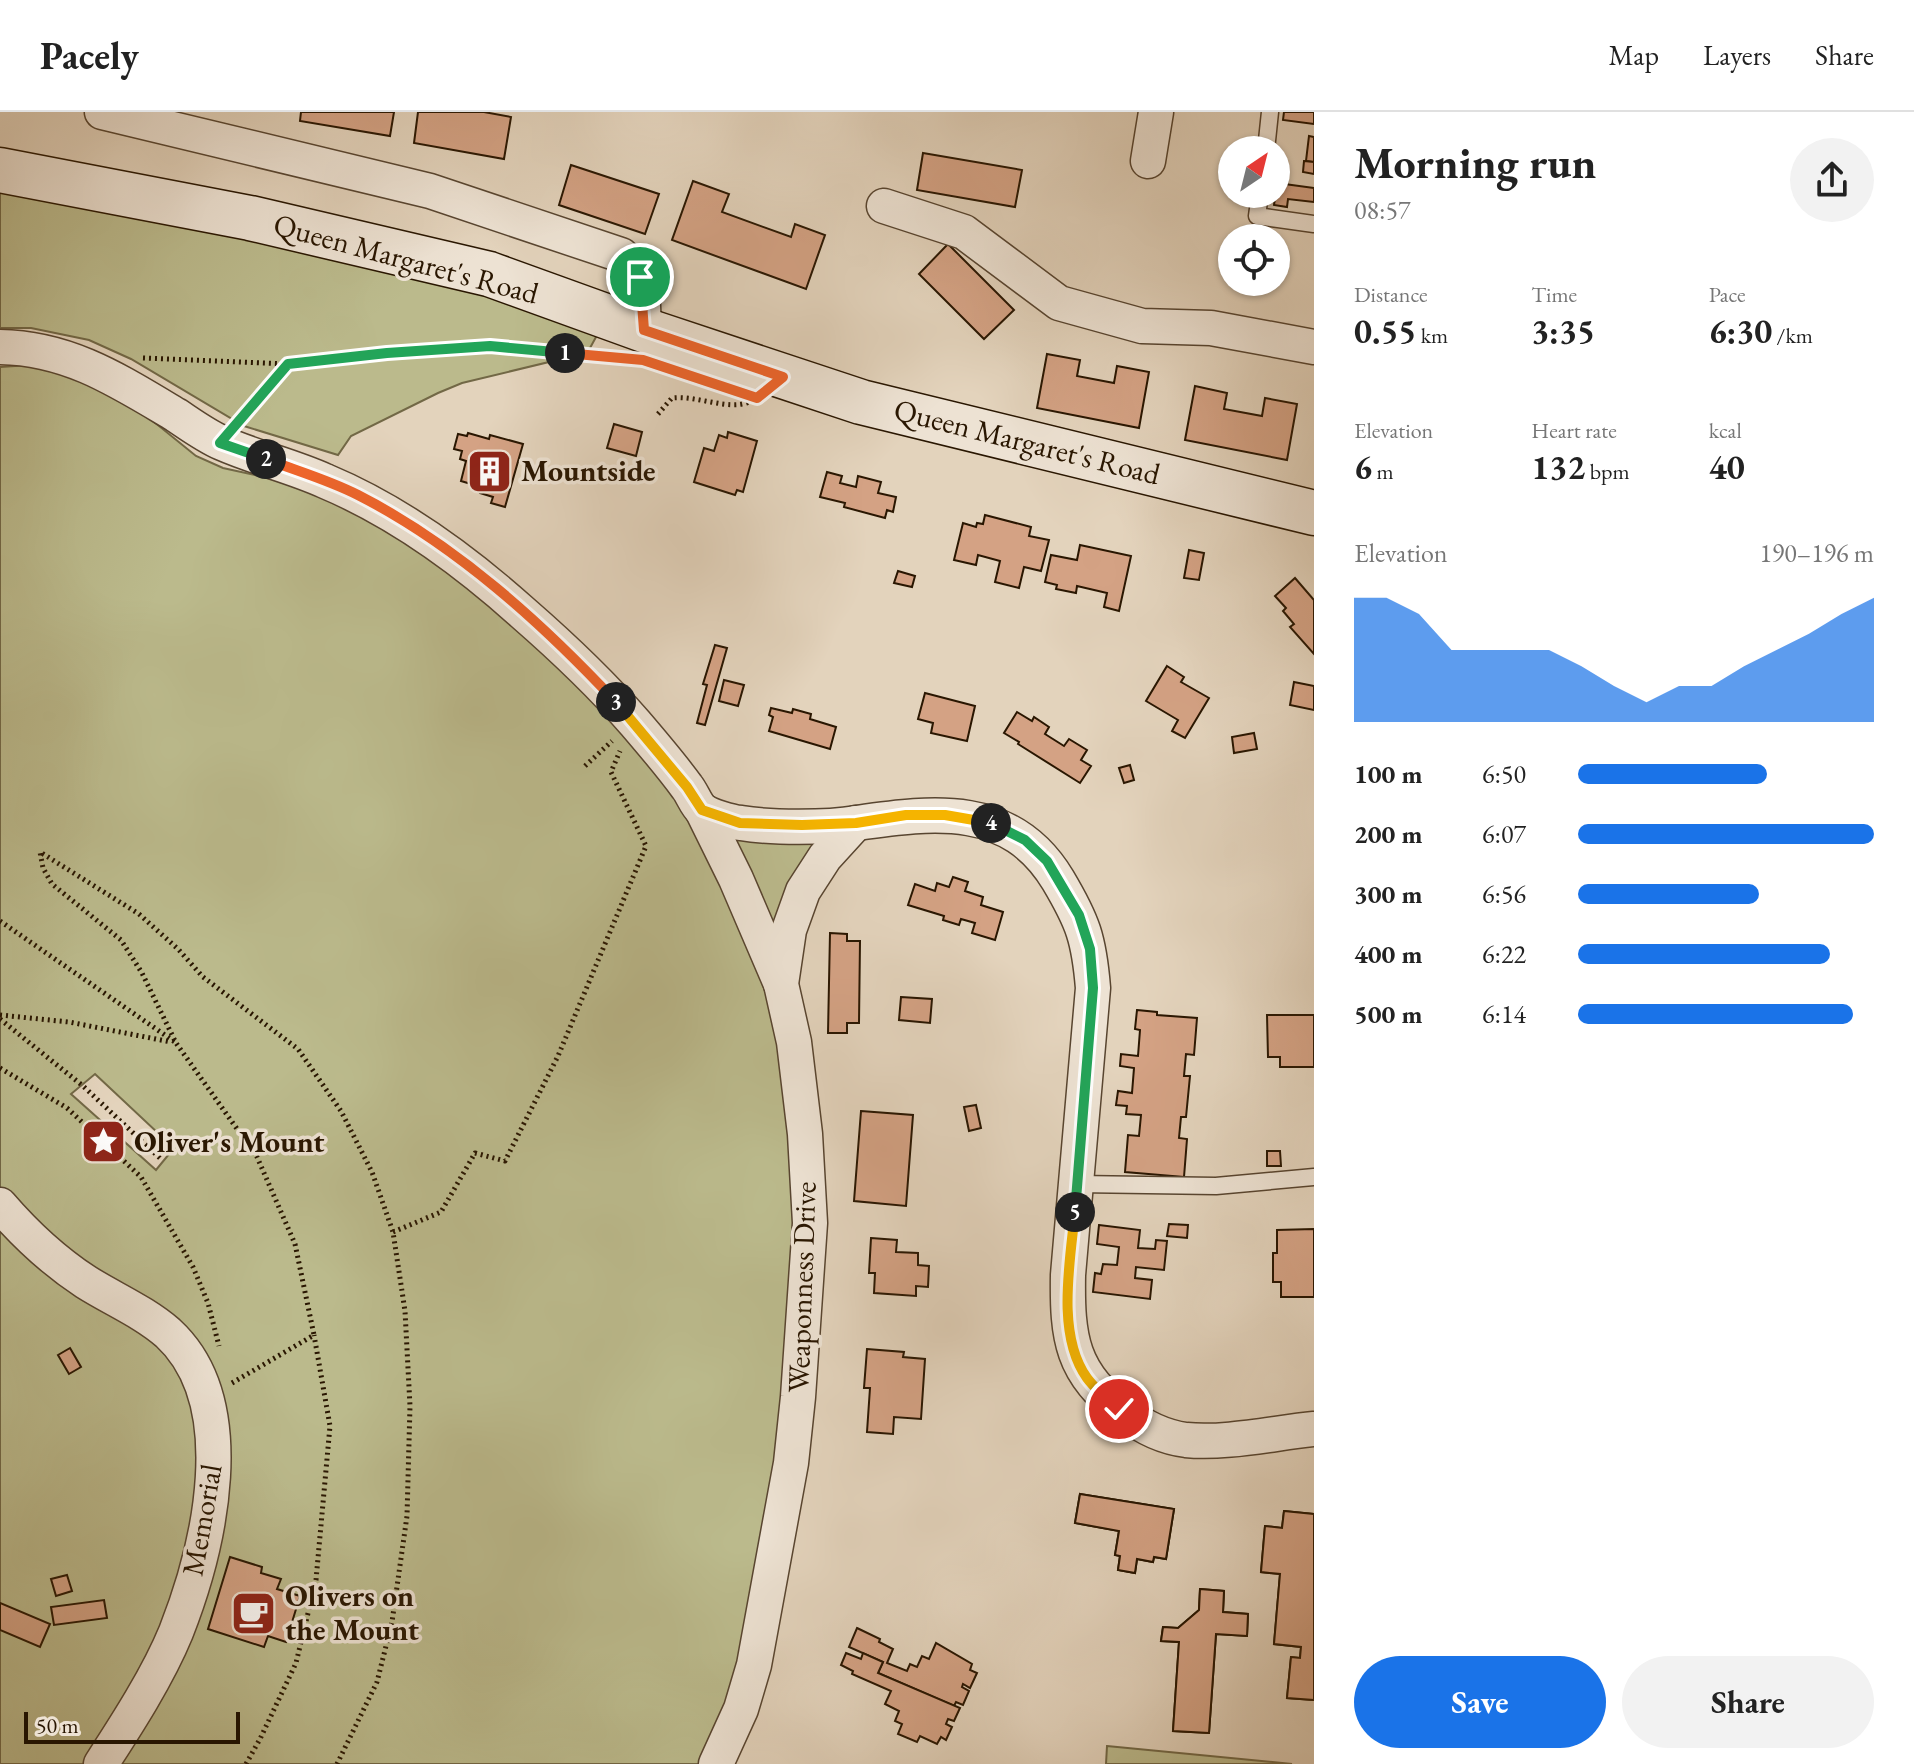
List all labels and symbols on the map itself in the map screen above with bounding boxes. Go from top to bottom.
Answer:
north arrow [1218,136,1290,208]
street label: Queen Margaret's Road [269,204,544,313]
pin [606,243,674,311]
pin: 1 [545,333,585,373]
street label: Queen Margaret's Road [890,390,1165,494]
pin: 2 [246,439,286,479]
building icon: Mountside [466,447,514,495]
place label: Mountside [521,451,656,490]
pin: 3 [596,682,636,722]
pin: 4 [971,803,1011,843]
place icon: Oliver's Mount [79,1118,127,1166]
place label: Oliver's Mount [134,1122,325,1161]
street label: Weaponness Drive [778,1181,825,1393]
pin: 5 [1055,1192,1095,1232]
pin [1085,1375,1153,1443]
street label: Memorial [173,1461,231,1579]
place label: Olivers on the Mount [285,1576,420,1649]
cafe icon: Olivers on the Mount [230,1589,278,1637]
scale bar [24,1708,240,1744]

